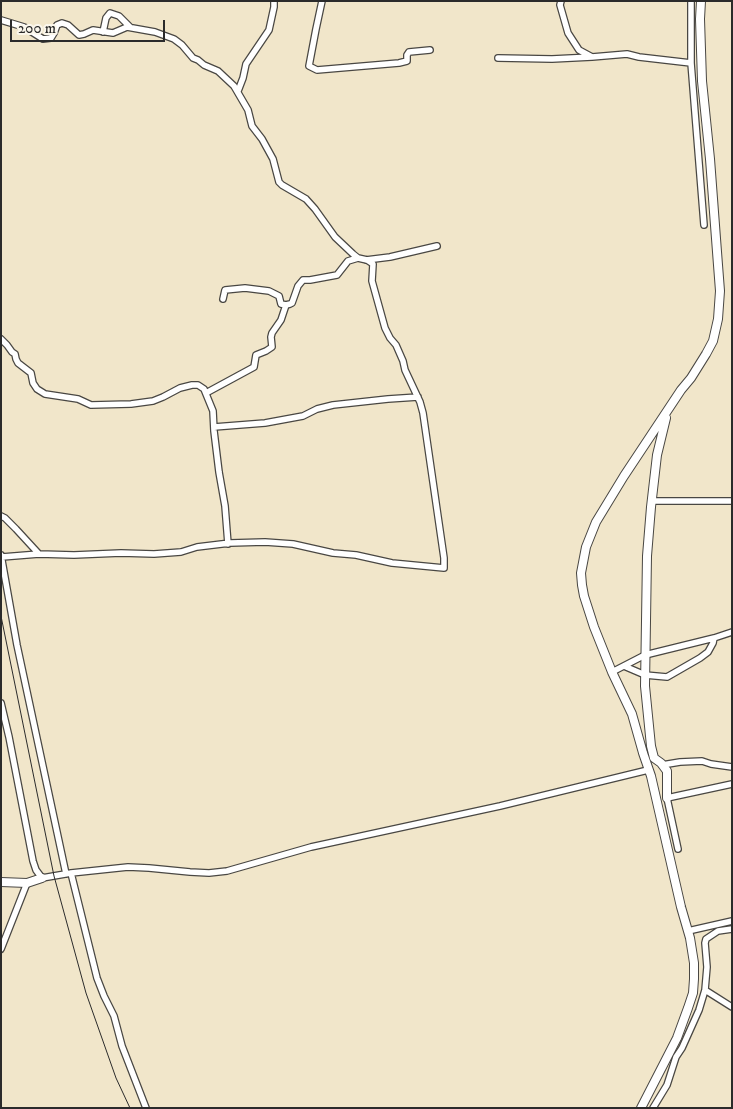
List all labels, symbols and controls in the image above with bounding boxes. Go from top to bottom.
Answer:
scale bar [12,10,168,42]
text: 200 m [18,19,56,38]

